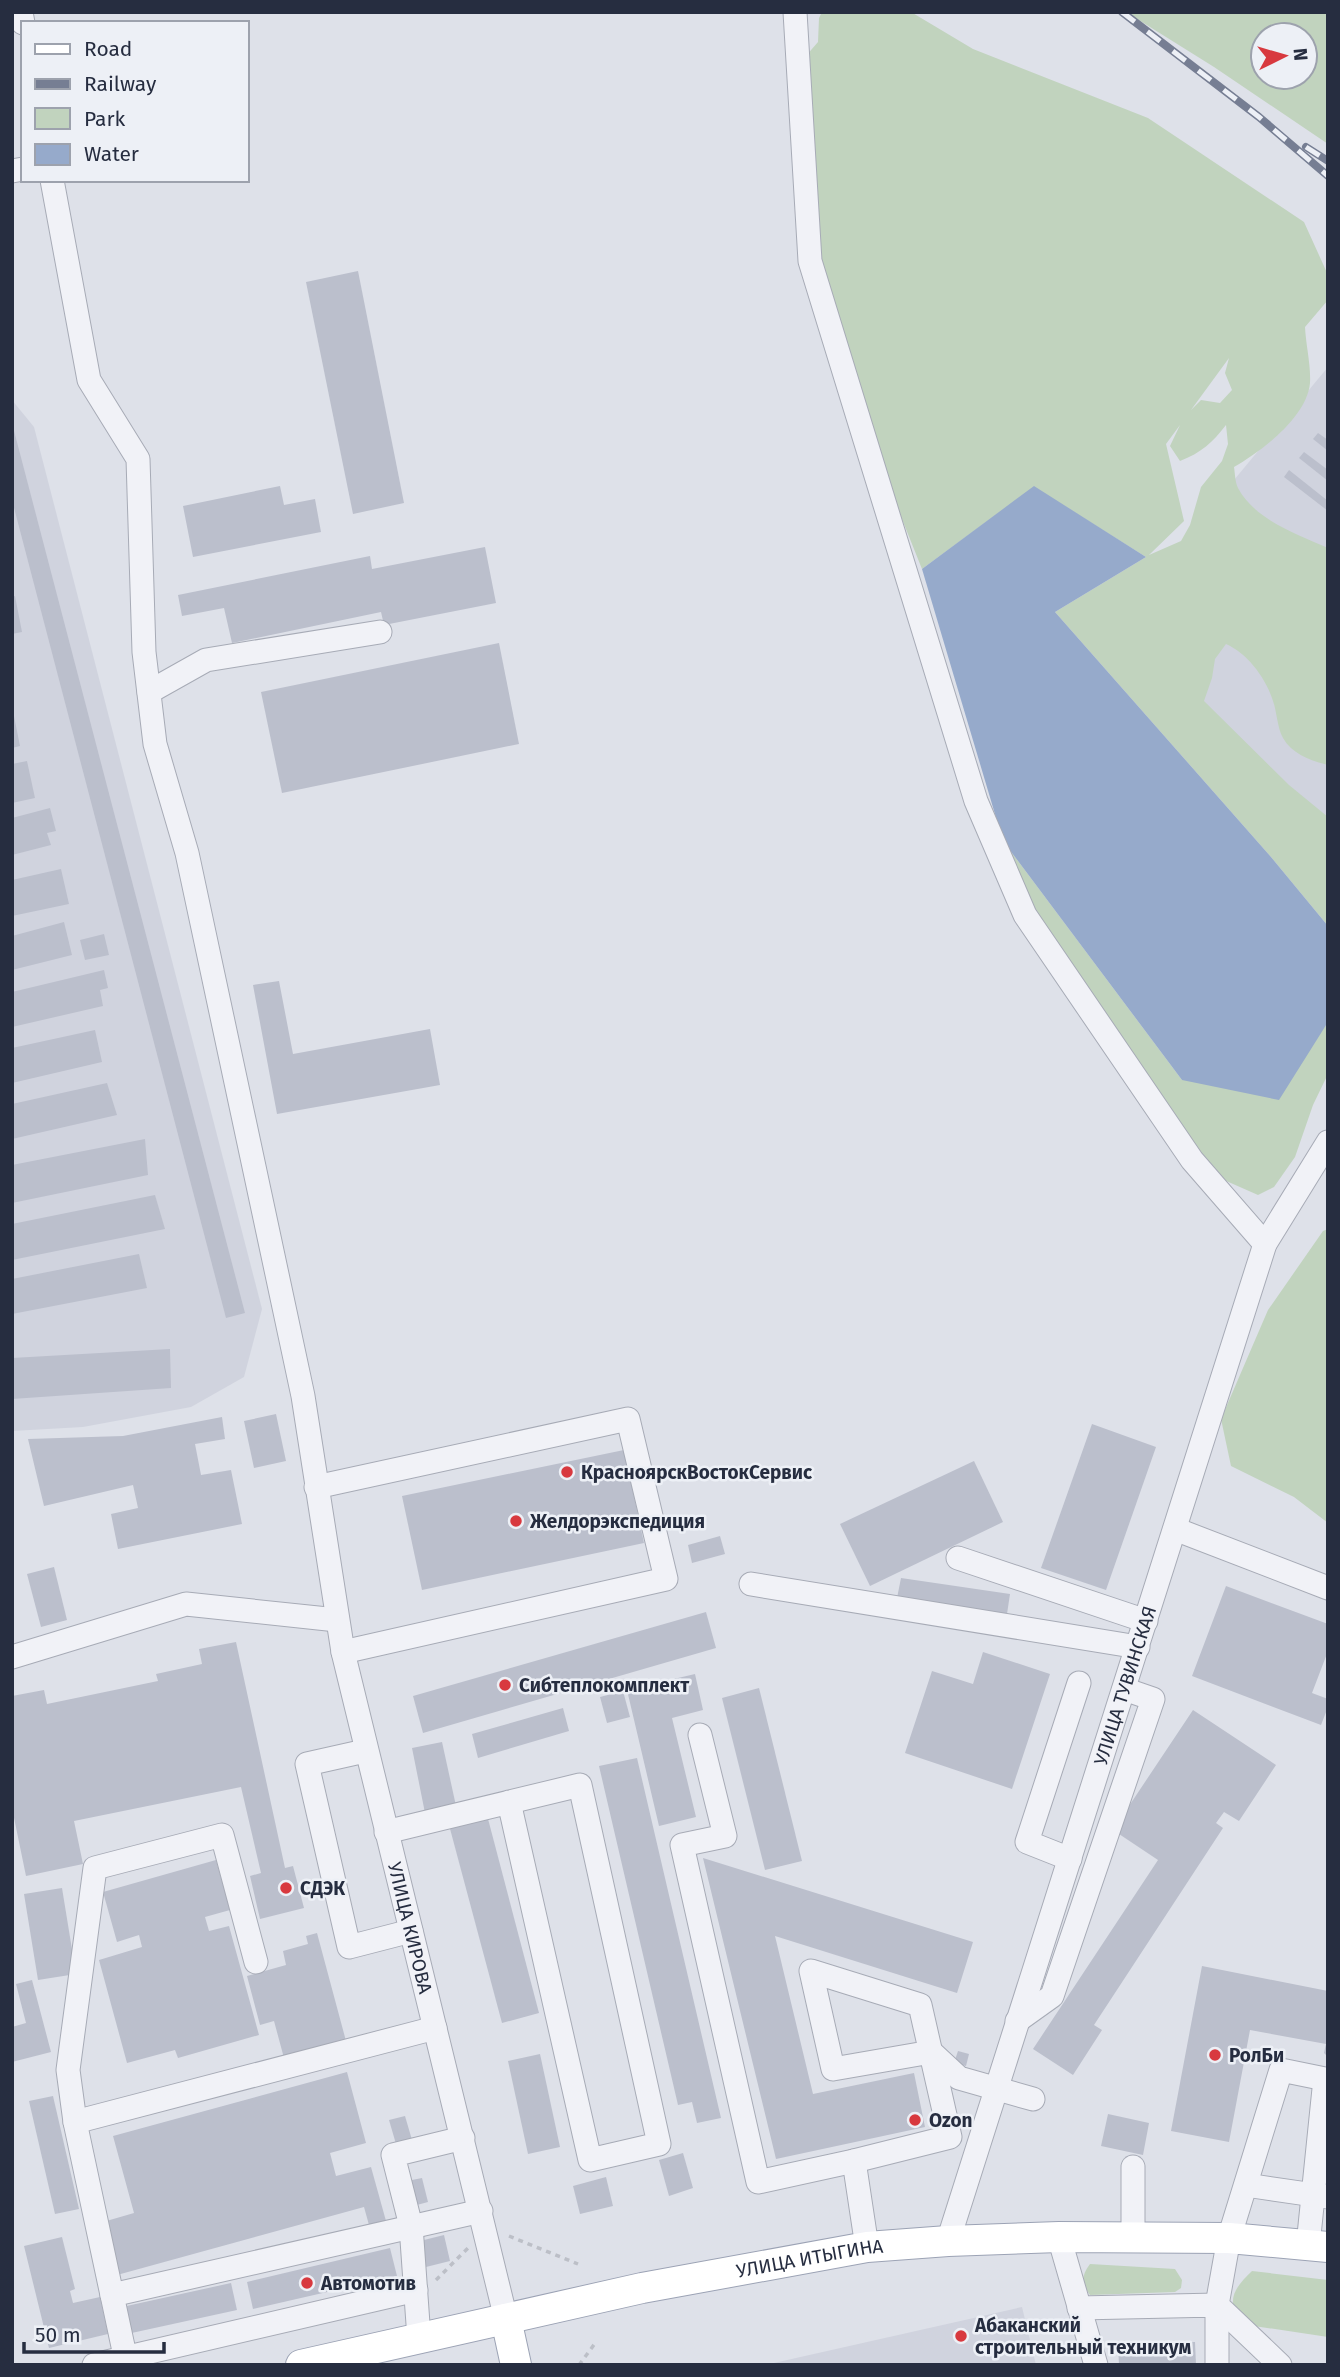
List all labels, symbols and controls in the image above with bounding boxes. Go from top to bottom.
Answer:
legend [21,21,248,182]
north arrow [1249,21,1319,91]
text: Road [84,36,132,62]
text: N [1288,47,1312,62]
text: Railway [84,71,157,97]
text: Park [84,106,126,132]
text: Water [84,141,139,167]
place label: КрасноярскВостокСервис [581,1461,812,1484]
marker: КрасноярскВостокСервис [559,1464,575,1480]
place label: Желдорэкспедиция [529,1510,705,1533]
marker: Желдорэкспедиция [508,1513,524,1529]
street label: УЛИЦА ТУВИНСКАЯ [1089,1603,1161,1768]
place label: Сибтеплокомплект [519,1674,690,1697]
marker: Сибтеплокомплект [497,1677,513,1693]
street label: УЛИЦА КИРОВА [383,1860,437,1996]
place label: СДЭК [300,1877,345,1900]
marker: СДЭК [278,1880,294,1896]
place label: РолБи [1229,2044,1284,2067]
marker: РолБи [1207,2047,1223,2063]
place label: Ozon [929,2109,973,2132]
marker: Ozon [907,2112,923,2128]
street label: УЛИЦА ИТЫГИНА [735,2235,884,2283]
place label: Автомотив [320,2272,416,2295]
marker: Автомотив [299,2275,315,2291]
scale bar [24,2310,164,2354]
place label: Абаканский строительный техникум [974,2314,1192,2359]
text: 50 m [35,2322,81,2348]
marker: Абаканский строительный техникум [953,2328,969,2344]

